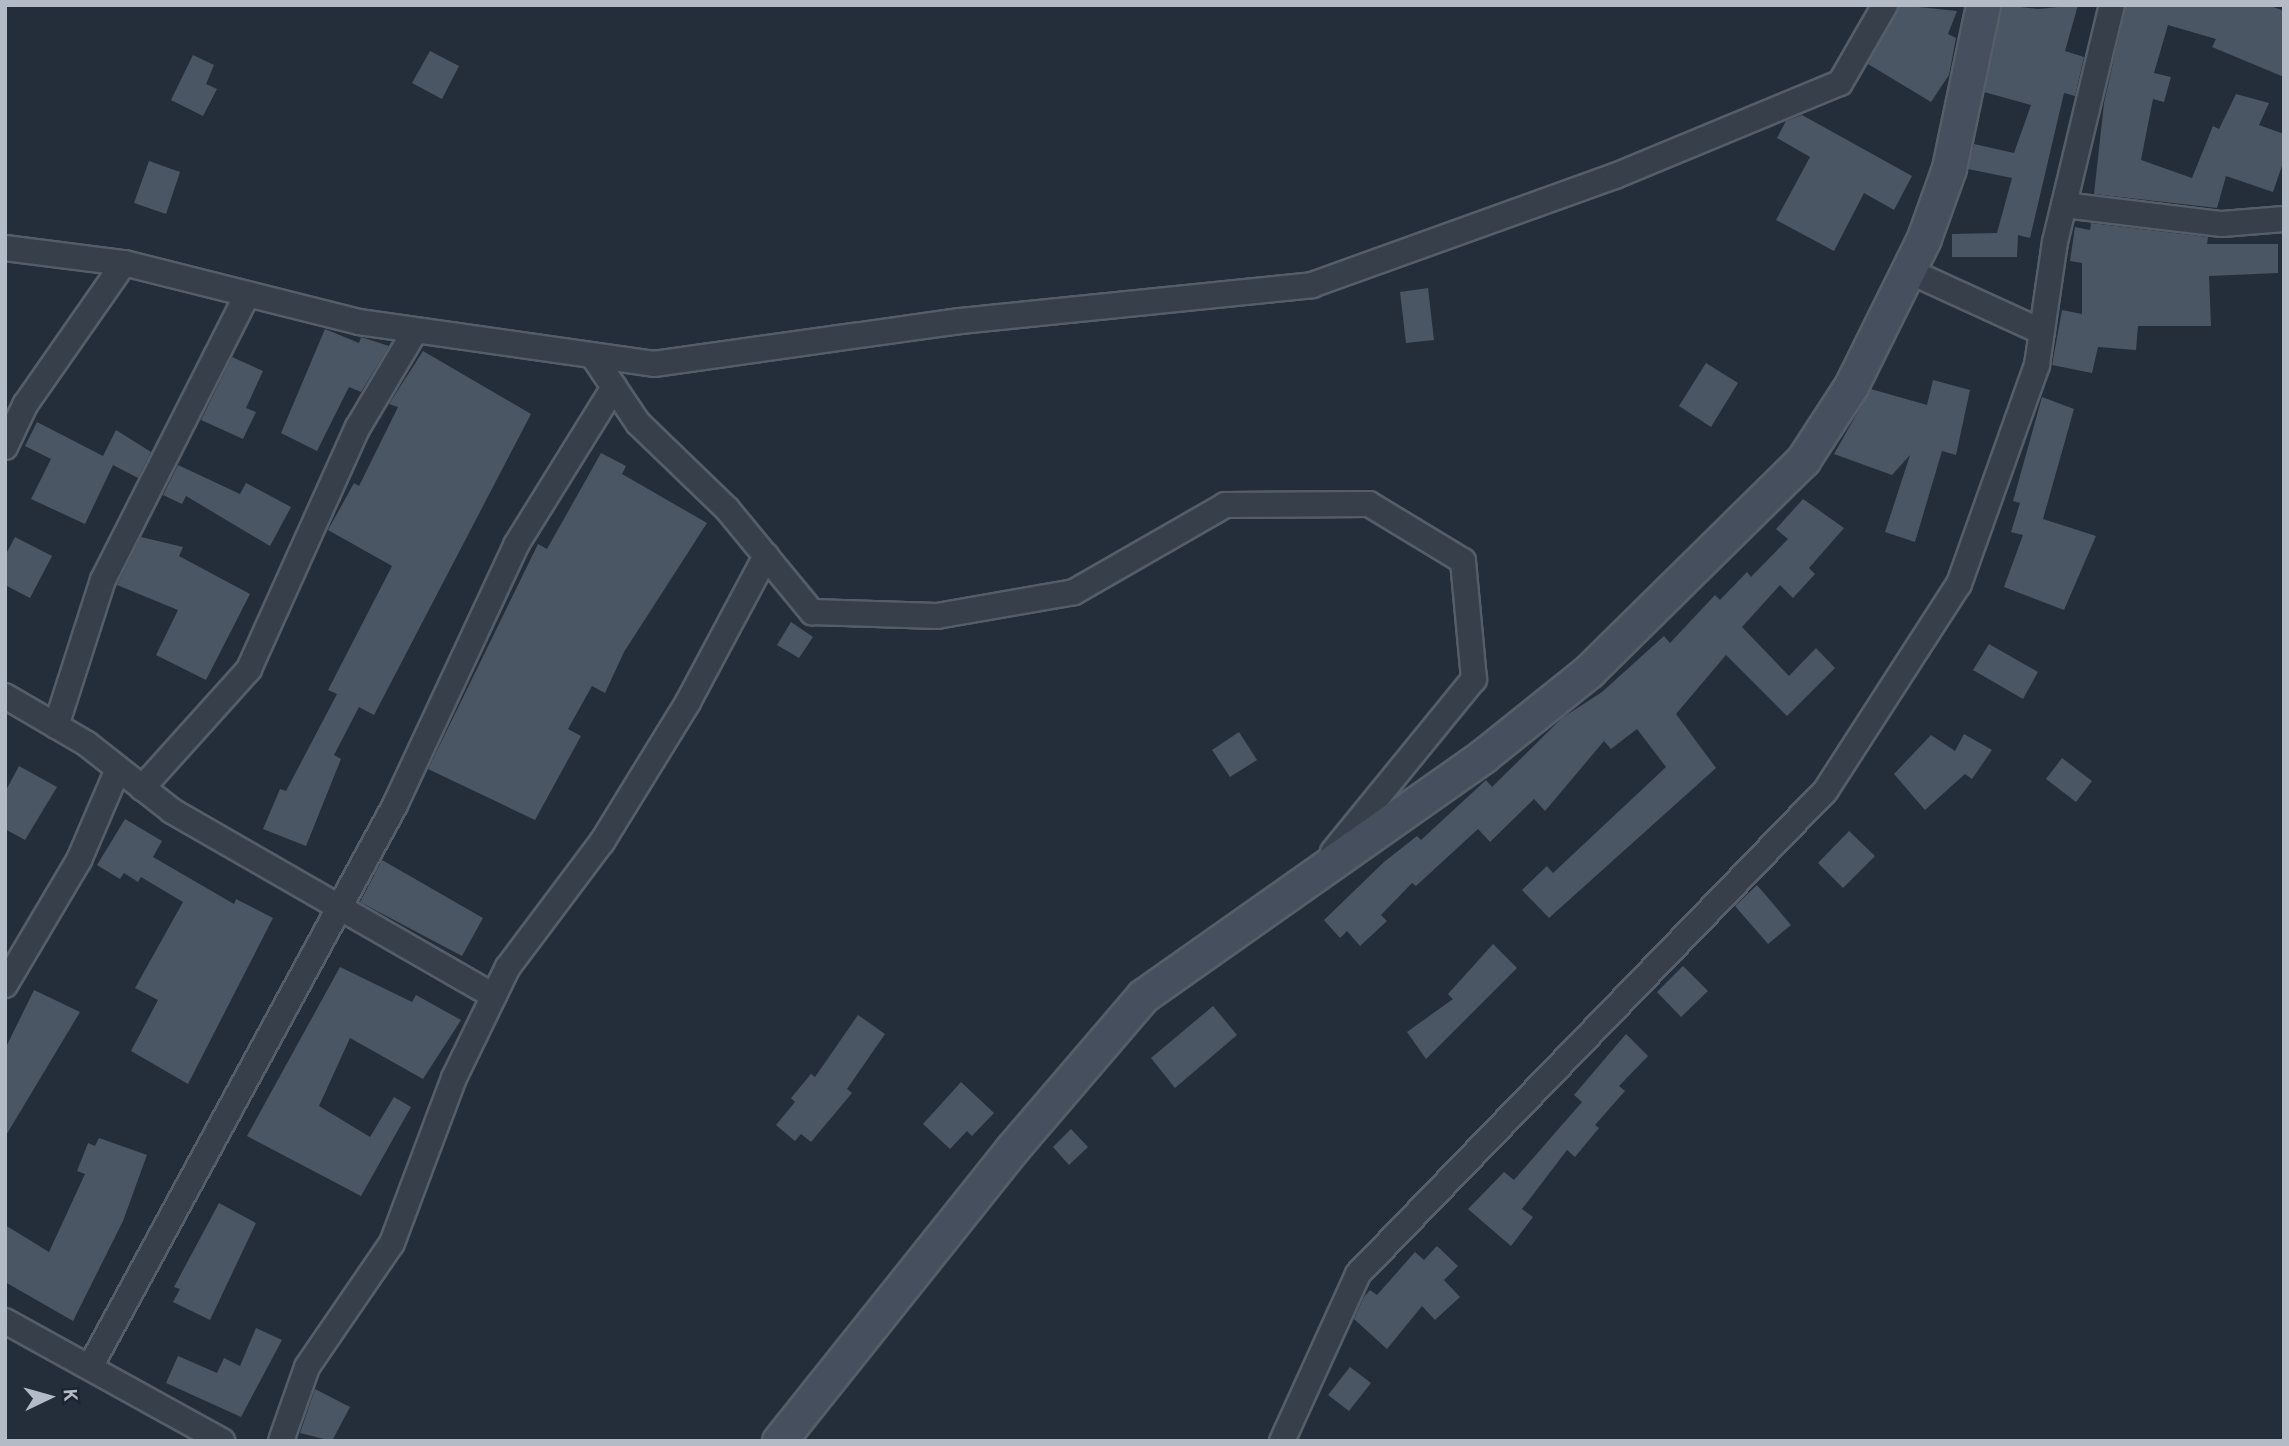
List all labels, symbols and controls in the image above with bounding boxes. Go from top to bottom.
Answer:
north arrow [14,1362,84,1432]
text: K [57,1388,83,1402]

